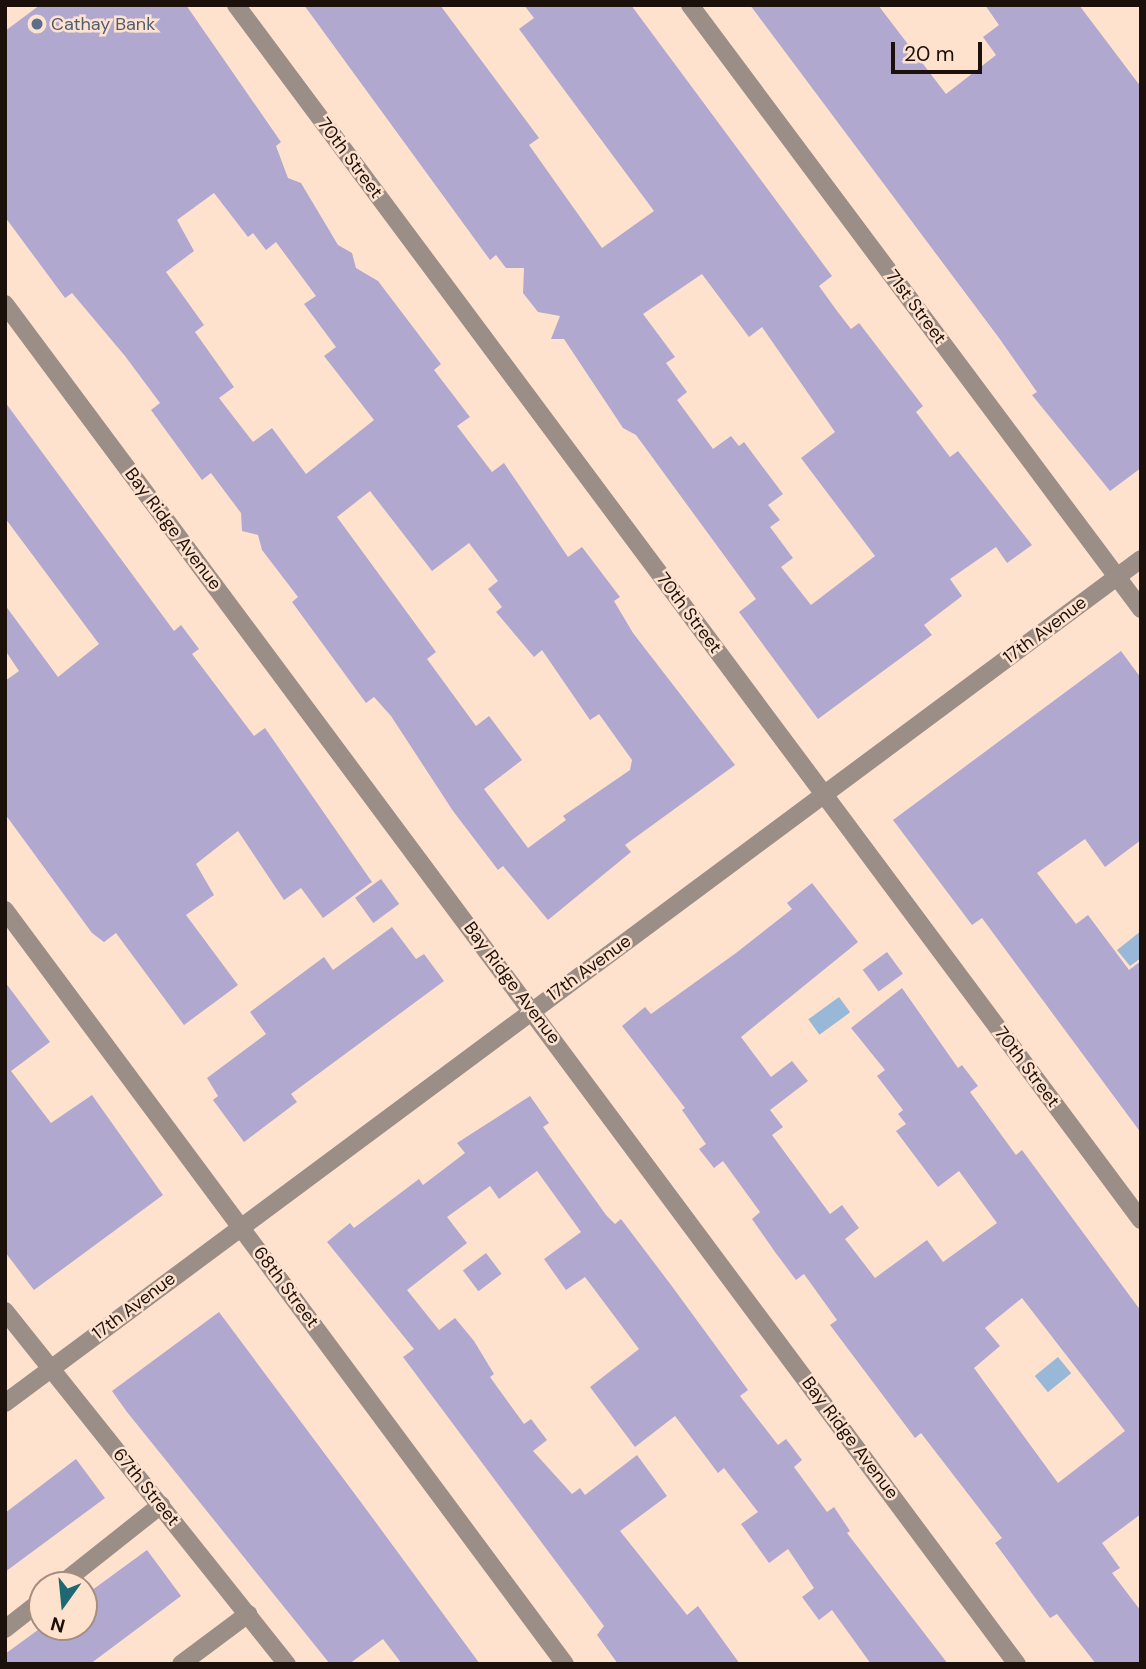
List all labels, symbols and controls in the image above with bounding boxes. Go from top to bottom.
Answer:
place label: Cathay Bank [51,13,155,35]
marker: Cathay Bank [29,16,45,32]
scale bar [894,28,985,72]
text: 20 m [904,40,955,68]
street label: 70th Street [313,114,387,202]
street label: 71st Street [881,266,951,348]
street label: Bay Ridge Avenue [120,464,226,594]
street label: 70th Street [652,569,726,657]
street label: 17th Avenue [999,592,1091,668]
street label: Bay Ridge Avenue [459,918,565,1048]
street label: 17th Avenue [543,930,635,1006]
street label: 70th Street [990,1023,1064,1111]
street label: 68th Street [249,1242,323,1332]
street label: 17th Avenue [88,1268,180,1344]
street label: Bay Ridge Avenue [797,1373,903,1503]
street label: 67th Street [108,1444,184,1530]
north arrow [28,1571,98,1641]
text: N [48,1611,68,1639]

